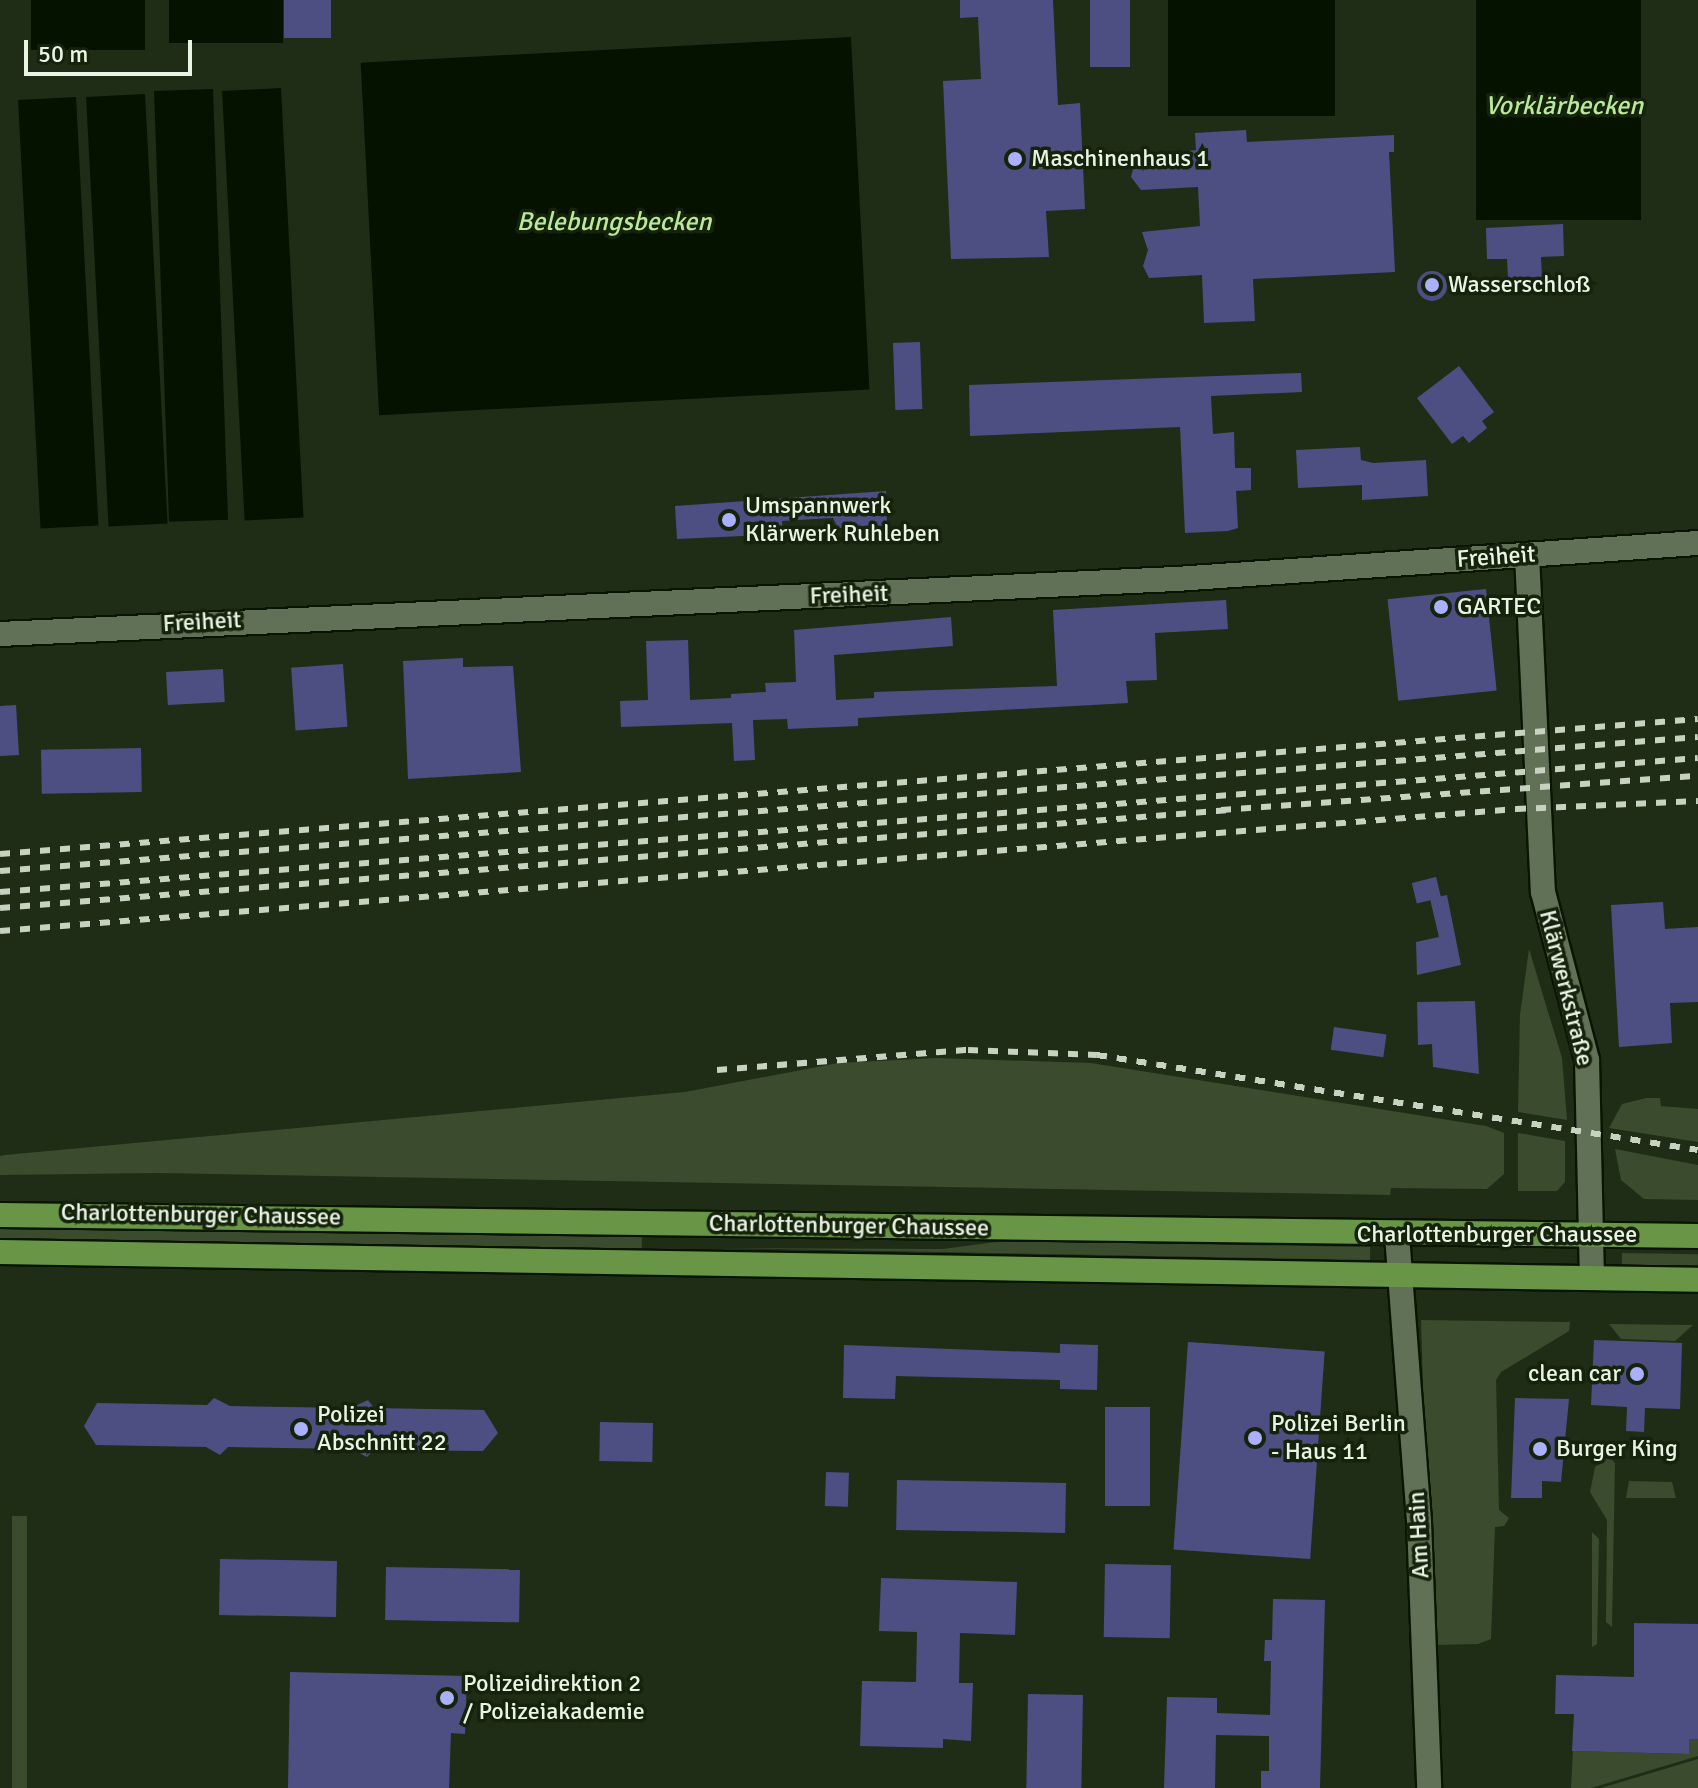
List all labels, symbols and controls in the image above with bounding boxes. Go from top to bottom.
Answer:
scale bar [28,24,196,74]
text: 50 m [38,39,88,69]
water label: Vorklärbecken [1485,91,1643,123]
place label: Maschinenhaus 1 [1031,145,1209,173]
marker: Maschinenhaus 1 [1006,150,1024,168]
water label: Belebungsbecken [516,207,712,239]
place label: Wasserschloß [1448,271,1591,299]
marker: Wasserschloß [1423,276,1441,294]
place label: Umspannwerk Klärwerk Ruhleben [745,492,940,548]
marker: Umspannwerk Klärwerk Ruhleben [720,511,738,529]
street label: Freiheit [1456,540,1536,574]
street label: Freiheit [809,579,889,611]
place label: GARTEC [1457,593,1541,621]
marker: GARTEC [1432,598,1450,616]
street label: Freiheit [162,606,242,638]
street label: Klärwerkstraße [1533,907,1599,1069]
street label: Charlottenburger Chaussee [61,1198,341,1232]
street label: Charlottenburger Chaussee [709,1209,989,1243]
street label: Charlottenburger Chaussee [1357,1221,1637,1249]
place label: clean car [1528,1360,1621,1388]
marker: clean car [1628,1365,1646,1383]
place label: Polizei Abschnitt 22 [317,1401,447,1457]
place label: Polizei Berlin - Haus 11 [1271,1410,1406,1466]
marker: Polizei Abschnitt 22 [292,1420,310,1438]
marker: Polizei Berlin - Haus 11 [1246,1429,1264,1447]
place label: Burger King [1556,1435,1678,1463]
marker: Burger King [1531,1440,1549,1458]
street label: Am Hain [1402,1491,1436,1579]
place label: Polizeidirektion 2 / Polizeiakademie [463,1670,645,1726]
marker: Polizeidirektion 2 / Polizeiakademie [438,1689,456,1707]

